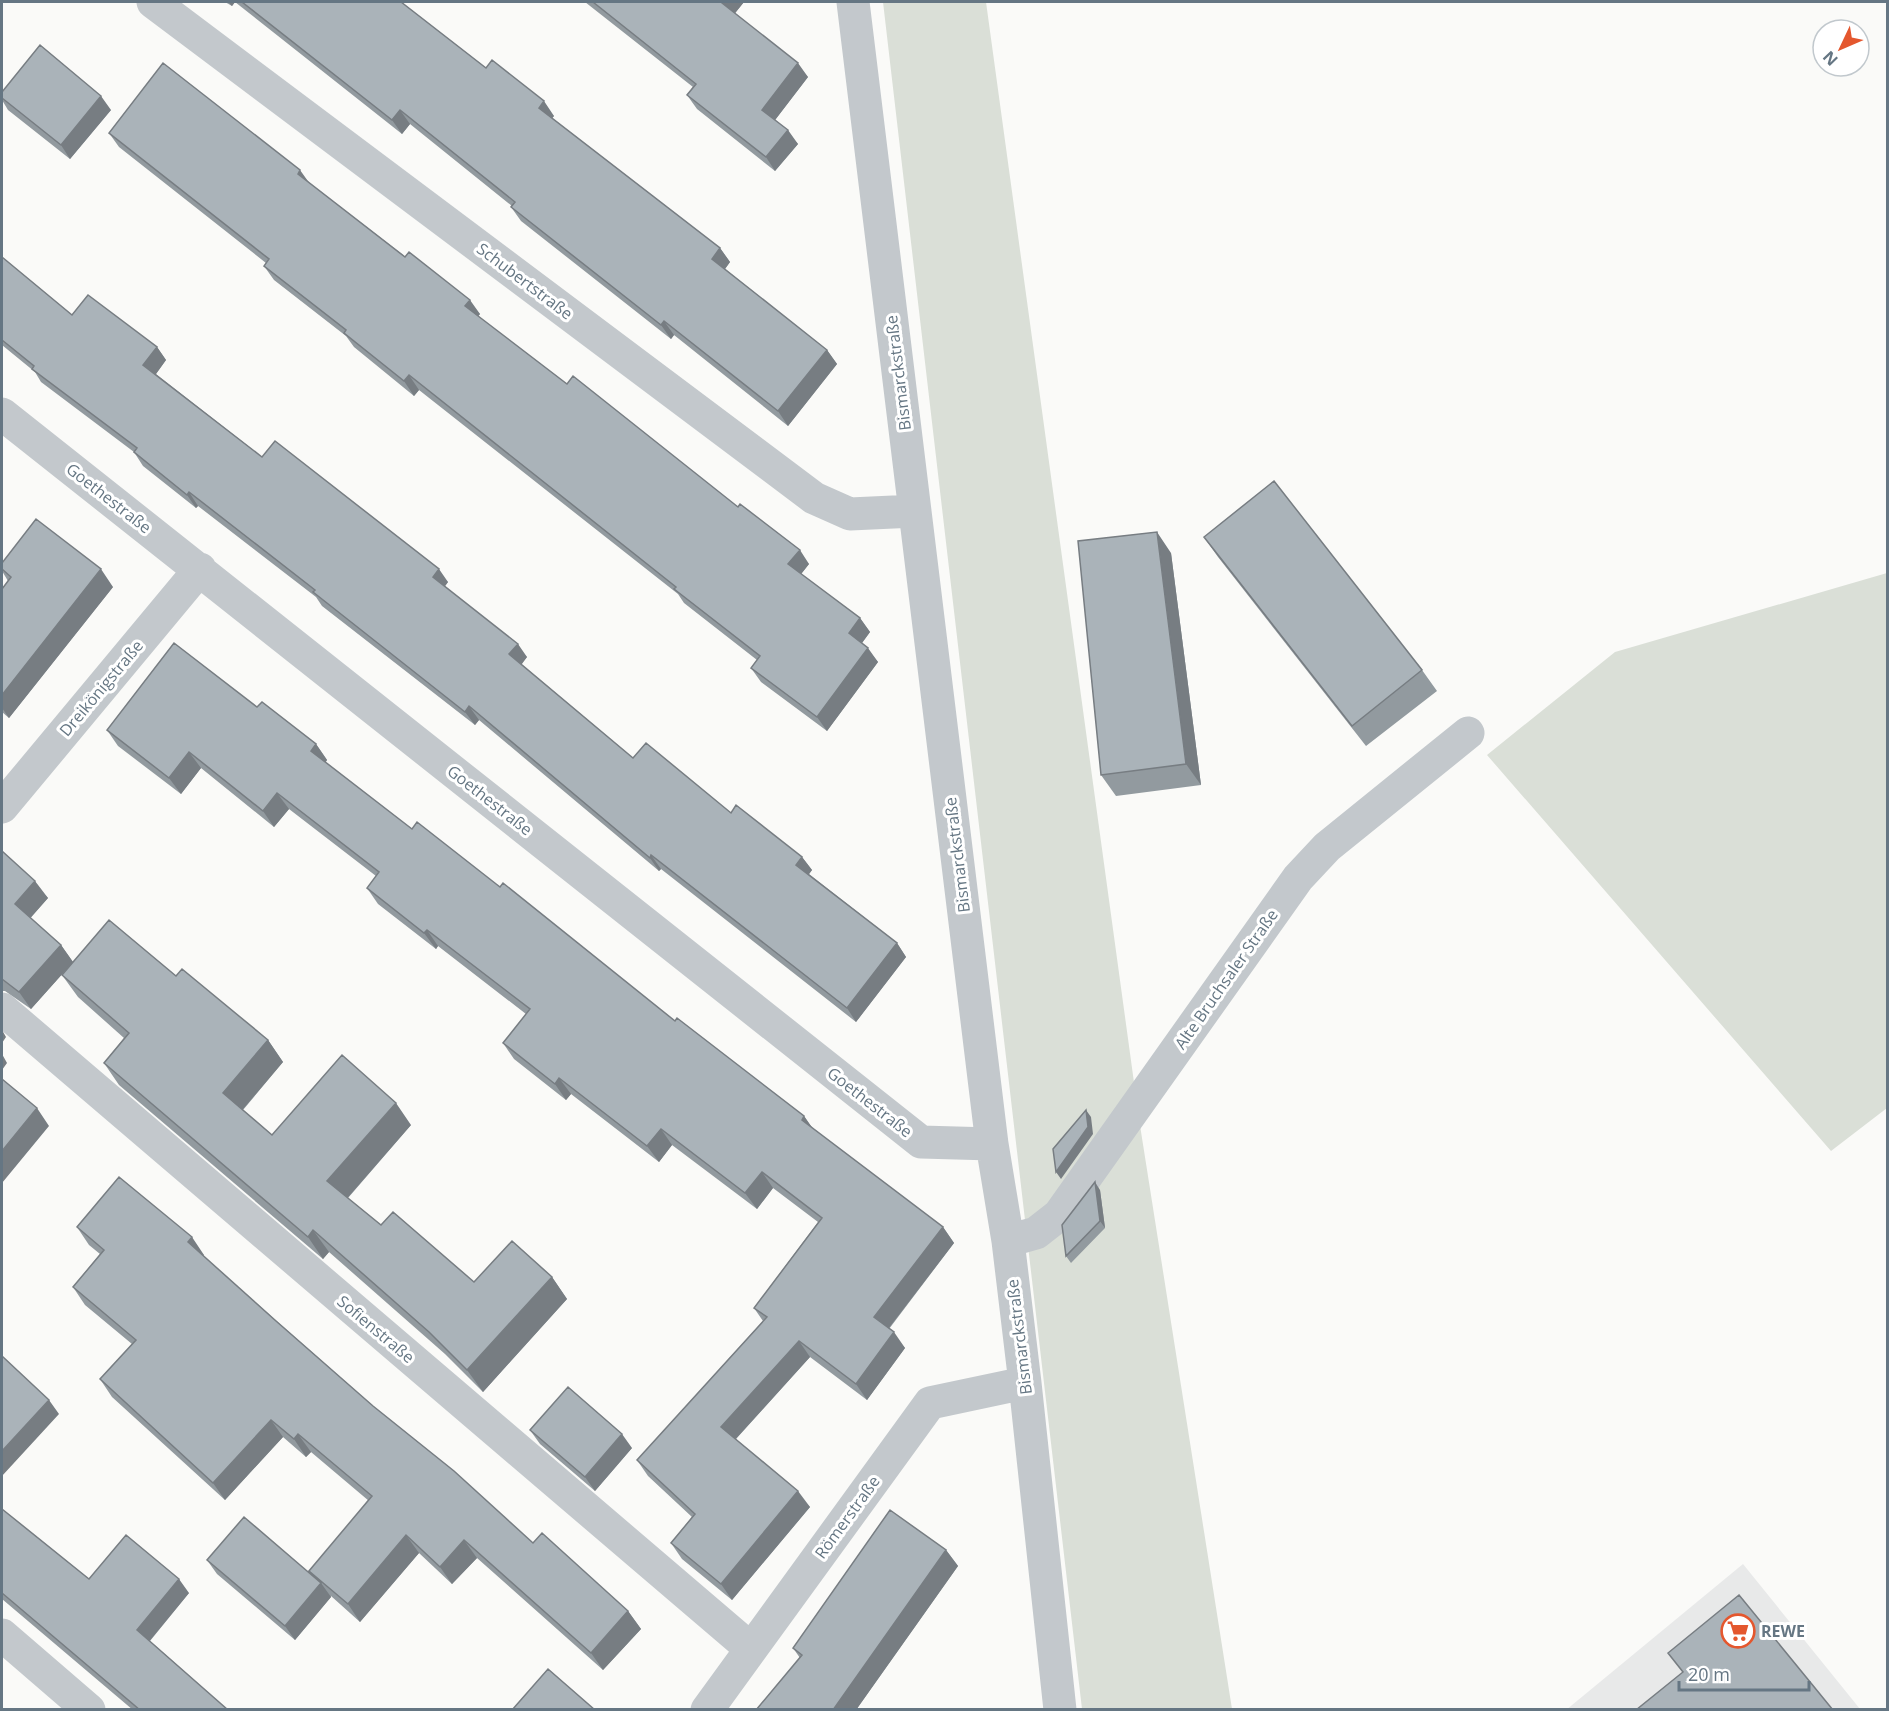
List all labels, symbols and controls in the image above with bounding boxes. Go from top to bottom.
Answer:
north arrow [1811,18,1871,78]
text: N [1818,46,1843,71]
street label: Schubertstraße [473,238,577,324]
street label: Bismarckstraße [880,314,916,432]
street label: Goethestraße [62,458,156,538]
street label: Dreikönigstraße [54,635,148,741]
street label: Goethestraße [443,760,537,840]
street label: Bismarckstraße [939,796,975,914]
street label: Alte Bruchsaler Straße [1169,905,1283,1053]
street label: Goethestraße [823,1062,917,1142]
street label: Bismarckstraße [1001,1278,1037,1396]
street label: Sofienstraße [333,1290,419,1368]
street label: Römerstraße [809,1471,885,1563]
supermarket icon: REWE [1720,1613,1756,1649]
place label: REWE [1761,1620,1805,1642]
scale bar [1679,1654,1810,1692]
text: 20 m [1688,1662,1730,1686]

